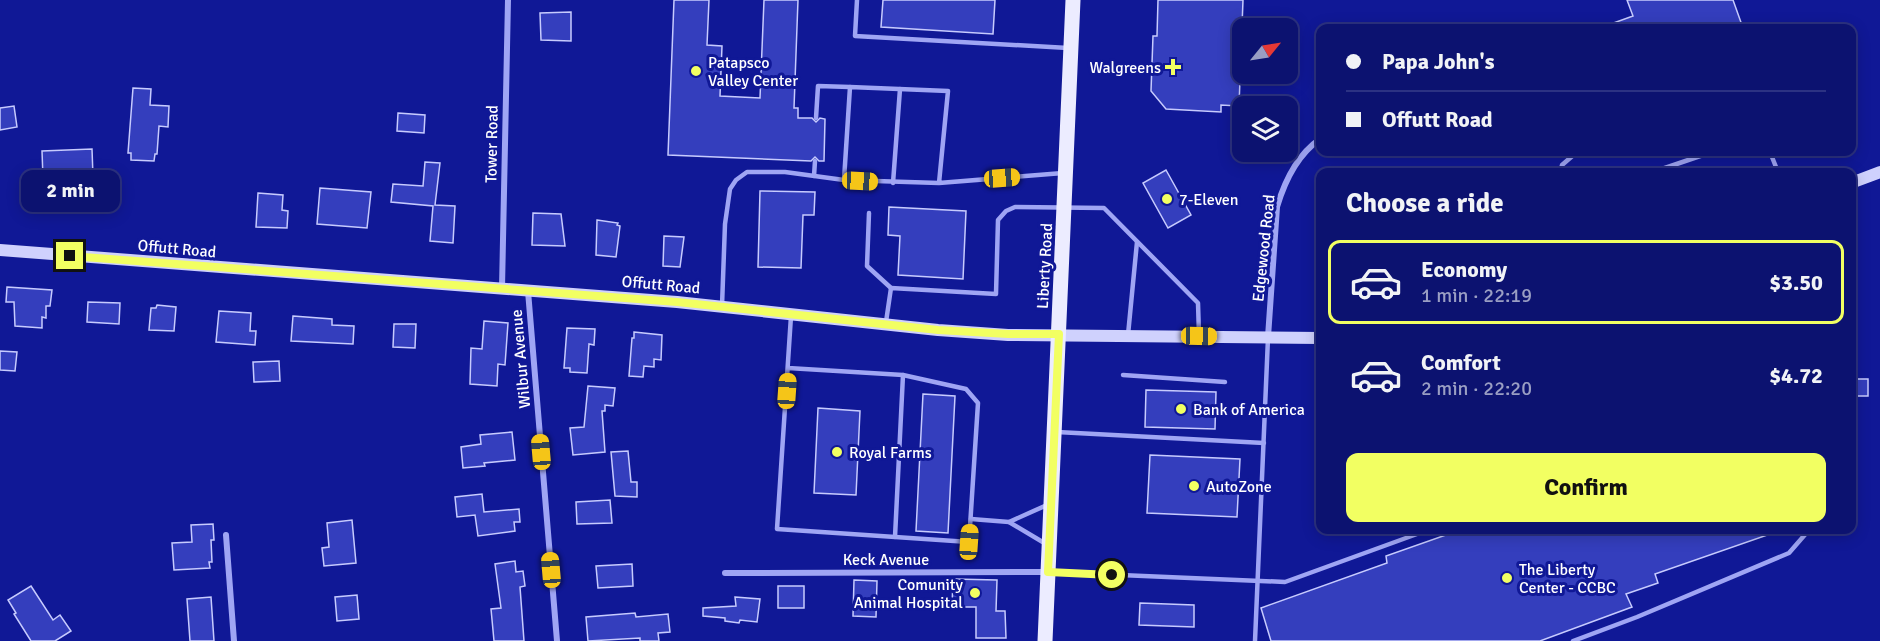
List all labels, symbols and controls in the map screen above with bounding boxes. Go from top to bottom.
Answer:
north arrow [1232,18,1298,84]
map controls [1232,18,1298,162]
text: Papa John's [1382,48,1494,75]
place label: Patapsco Valley Center [708,53,798,91]
place label: Walgreens [1089,58,1161,78]
marker: Walgreens [1166,60,1180,74]
marker: Patapsco Valley Center [689,64,703,78]
button: layers [1232,96,1298,162]
street label: Tower Road [481,105,503,183]
text: Offutt Road [1382,106,1493,133]
car [983,168,1021,188]
callout: 2 min [20,169,119,211]
car [842,171,878,191]
text: 2 min [46,178,95,203]
text: Choose a ride [1346,187,1504,220]
place label: 7-Eleven [1179,190,1238,210]
marker: 7-Eleven [1160,192,1174,206]
street label: Edgewood Road [1248,193,1280,303]
street label: Liberty Road [1033,223,1057,310]
street label: Offutt Road [137,236,217,262]
route end [56,242,83,269]
icon: car [1349,255,1403,309]
text: Economy [1421,256,1507,283]
text: $3.50 [1769,269,1823,296]
street label: Offutt Road [621,272,701,298]
text: 1 min · 22:19 [1421,283,1532,308]
street label: Wilbur Avenue [507,309,535,409]
car [1181,327,1217,345]
icon: car [1349,348,1403,402]
text: Comfort [1421,349,1501,376]
text: $4.72 [1769,362,1823,389]
car [777,372,797,410]
text: 2 min · 22:20 [1421,376,1532,401]
place label: Bank of America [1193,400,1305,420]
marker: Bank of America [1174,402,1188,416]
car [530,433,552,471]
place label: Royal Farms [849,443,932,463]
marker: Royal Farms [830,445,844,459]
button: Confirm [1346,453,1826,522]
place label: AutoZone [1206,477,1272,497]
marker: AutoZone [1187,479,1201,493]
car [959,523,979,561]
street label: Keck Avenue [843,550,929,570]
car [540,551,562,589]
place label: The Liberty Center - CCBC [1519,560,1616,598]
route start [1098,561,1125,588]
marker: The Liberty Center - CCBC [1500,571,1514,585]
place label: Comunity Animal Hospital [854,575,964,613]
marker: Comunity Animal Hospital [968,586,982,600]

